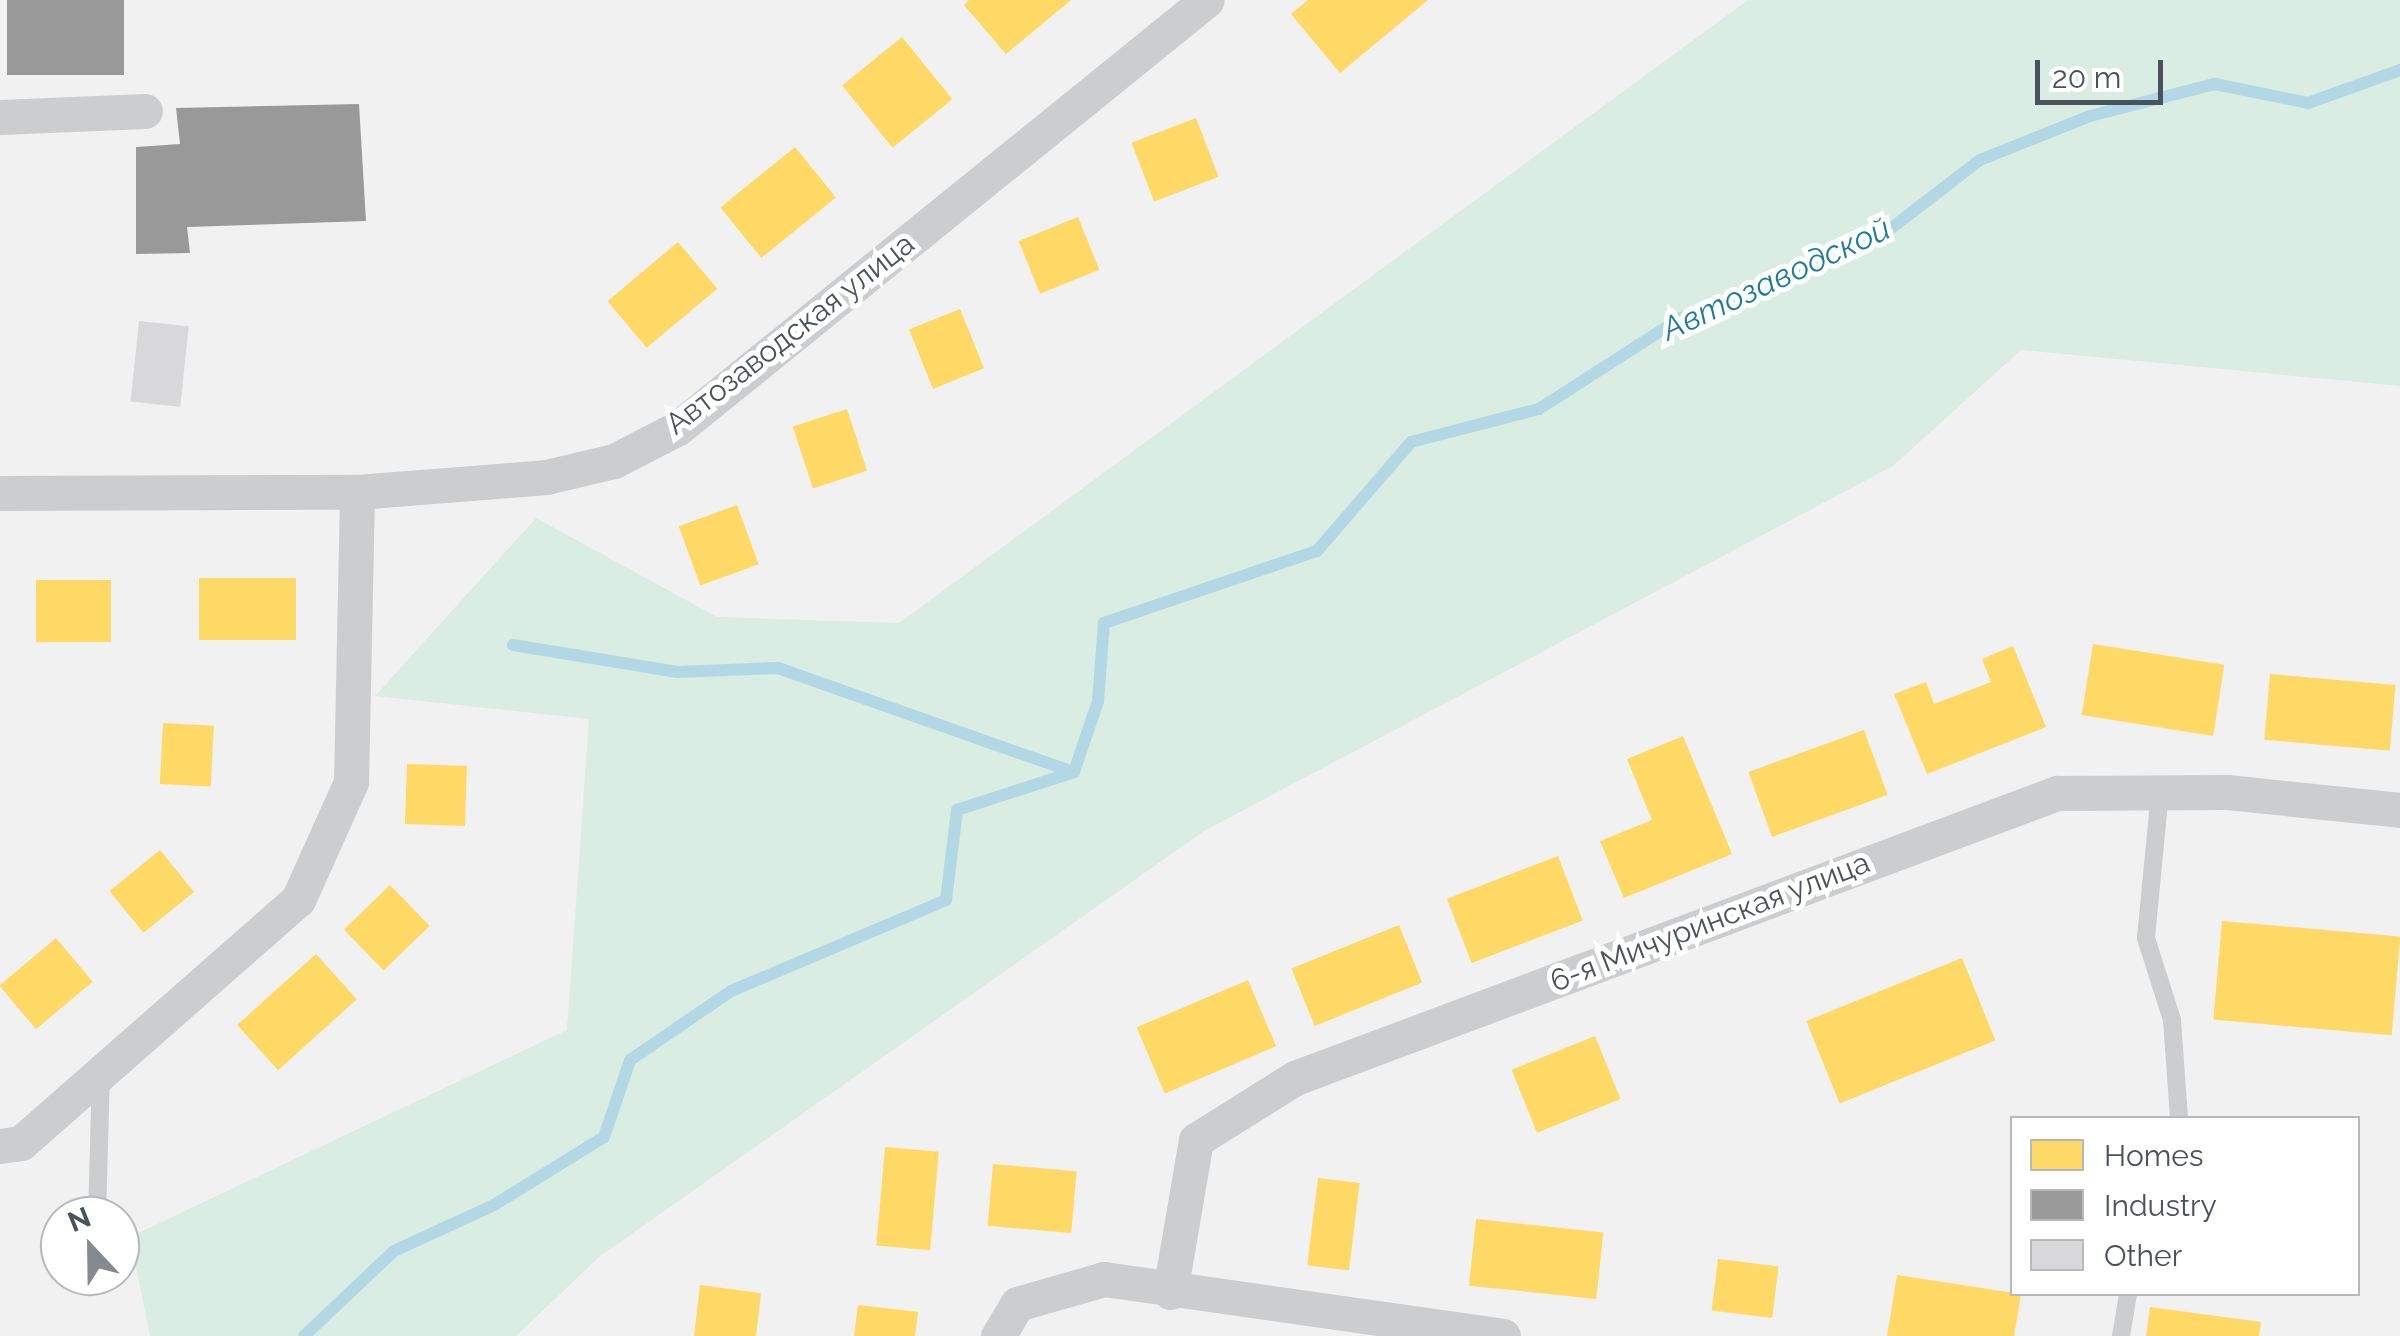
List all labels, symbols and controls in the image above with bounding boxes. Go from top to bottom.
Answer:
scale bar [2040,40,2168,102]
text: 20 m [2052,60,2121,95]
water label: Автозаводской [1656,209,1896,349]
street label: Автозаводская улица [658,226,922,442]
street label: 6-я Мичуринская улица [1545,844,1875,1000]
legend [2010,1116,2360,1296]
text: Homes [2104,1138,2203,1173]
text: Industry [2104,1188,2217,1223]
north arrow [40,1196,140,1296]
text: N [63,1200,95,1239]
text: Other [2104,1238,2182,1273]

